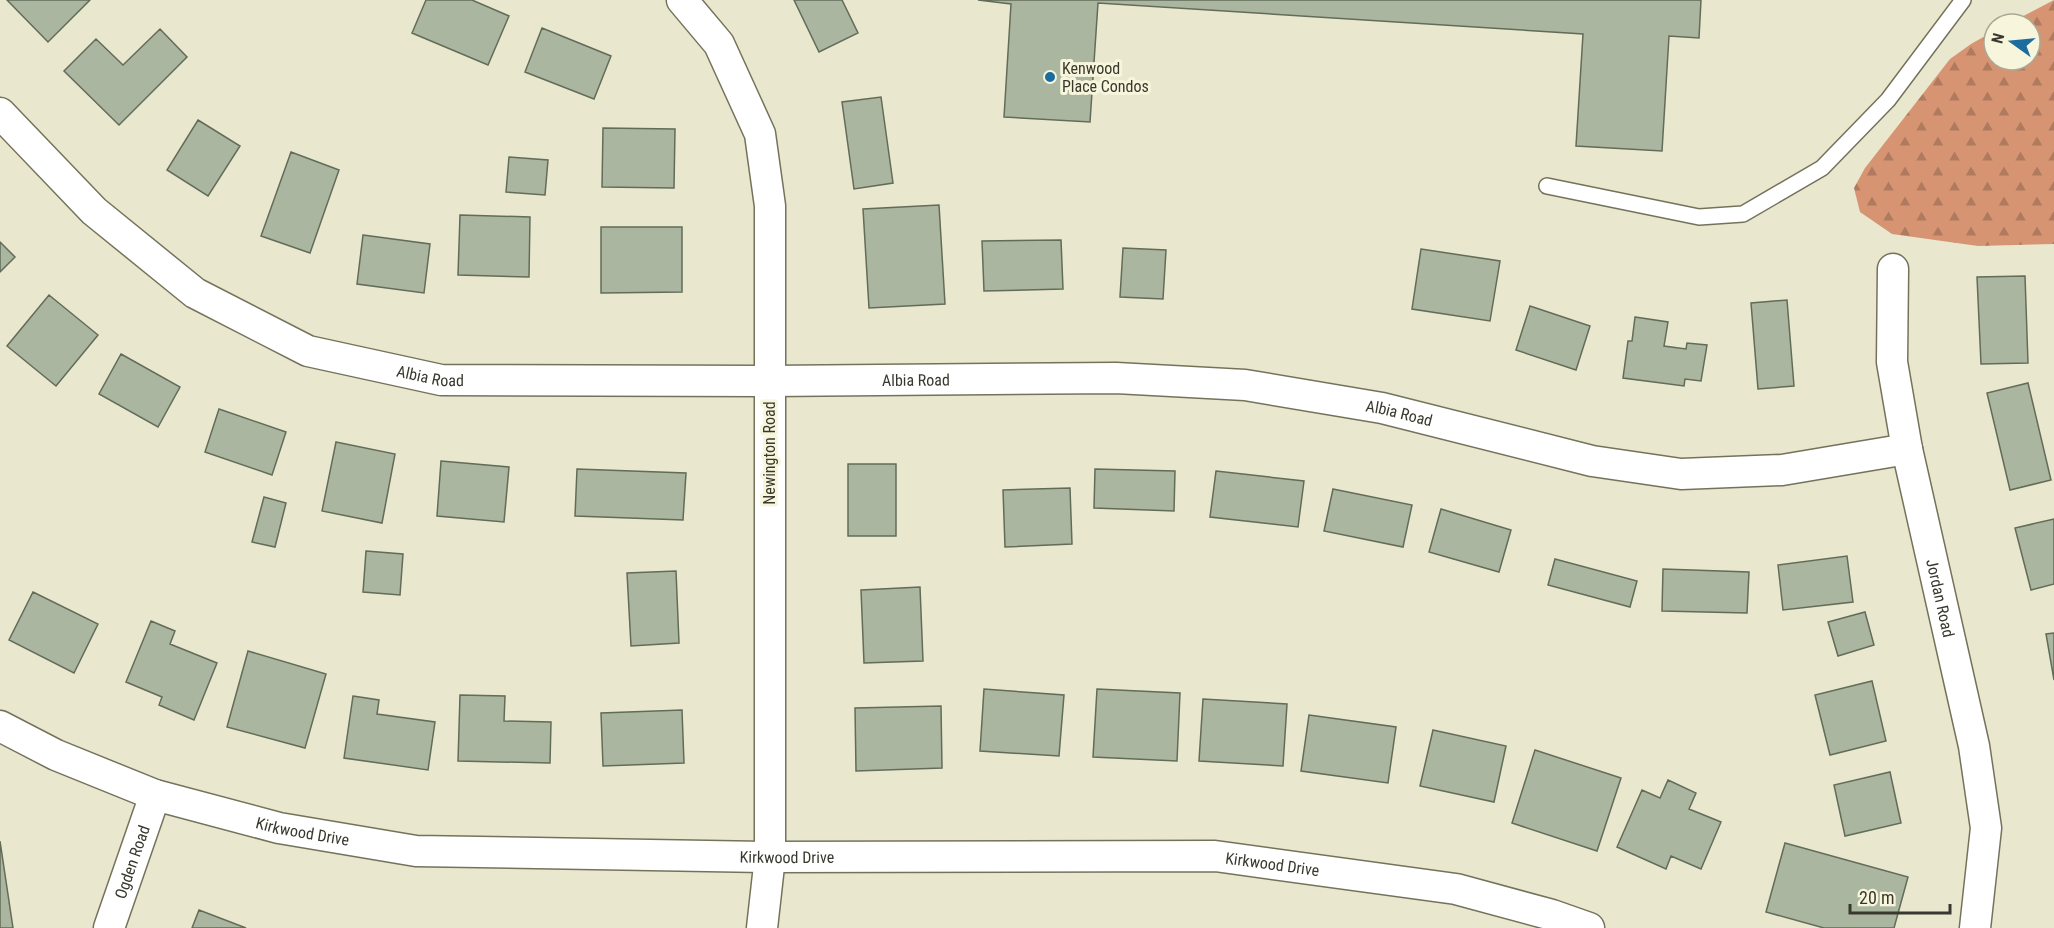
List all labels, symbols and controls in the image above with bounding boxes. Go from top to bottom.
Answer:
north arrow [1982,12,2042,72]
text: N [1988,31,2008,45]
place label: Kenwood Place Condos [1062,59,1149,96]
marker: Kenwood Place Condos [1043,70,1057,84]
street label: Albia Road [395,361,464,390]
street label: Albia Road [882,370,950,390]
street label: Albia Road [1365,396,1435,430]
street label: Newington Road [760,401,779,505]
street label: Jordan Road [1923,557,1959,639]
street label: Kirkwood Drive [254,813,351,849]
street label: Ogden Road [110,823,153,901]
street label: Kirkwood Drive [739,847,834,867]
street label: Kirkwood Drive [1224,848,1320,880]
scale bar [1850,877,1950,915]
text: 20 m [1859,887,1894,908]

